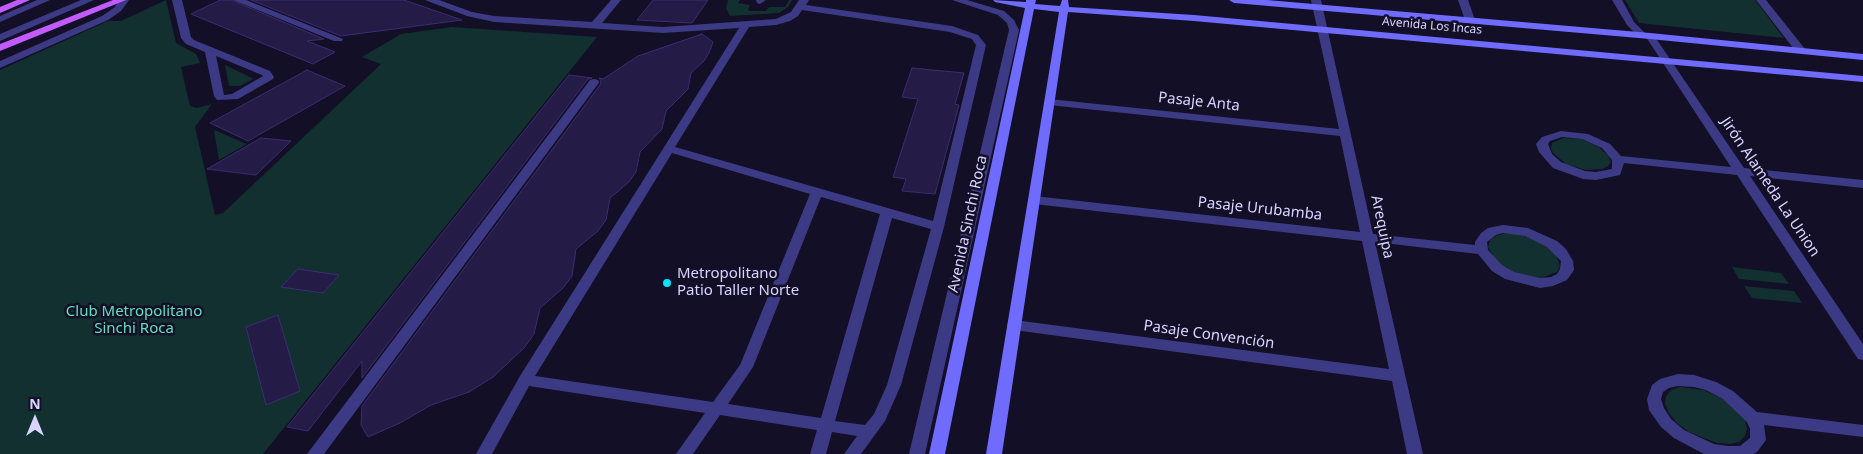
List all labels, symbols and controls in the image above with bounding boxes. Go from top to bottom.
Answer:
street label: Avenida Los Incas [1381,14,1483,38]
street label: Pasaje Anta [1157,89,1241,115]
street label: Jirón Alameda La Union [1717,114,1823,260]
street label: Avenida Sinchi Roca [945,154,991,294]
street label: Pasaje Urubamba [1197,194,1323,224]
street label: Arequipa [1367,194,1397,260]
place label: Metropolitano Patio Taller Norte [677,265,799,300]
marker: Metropolitano Patio Taller Norte [661,277,673,289]
park label: Club Metropolitano Sinchi Roca [66,303,202,338]
street label: Pasaje Convención [1142,317,1276,353]
north arrow [10,394,60,444]
text: N [29,394,41,413]

